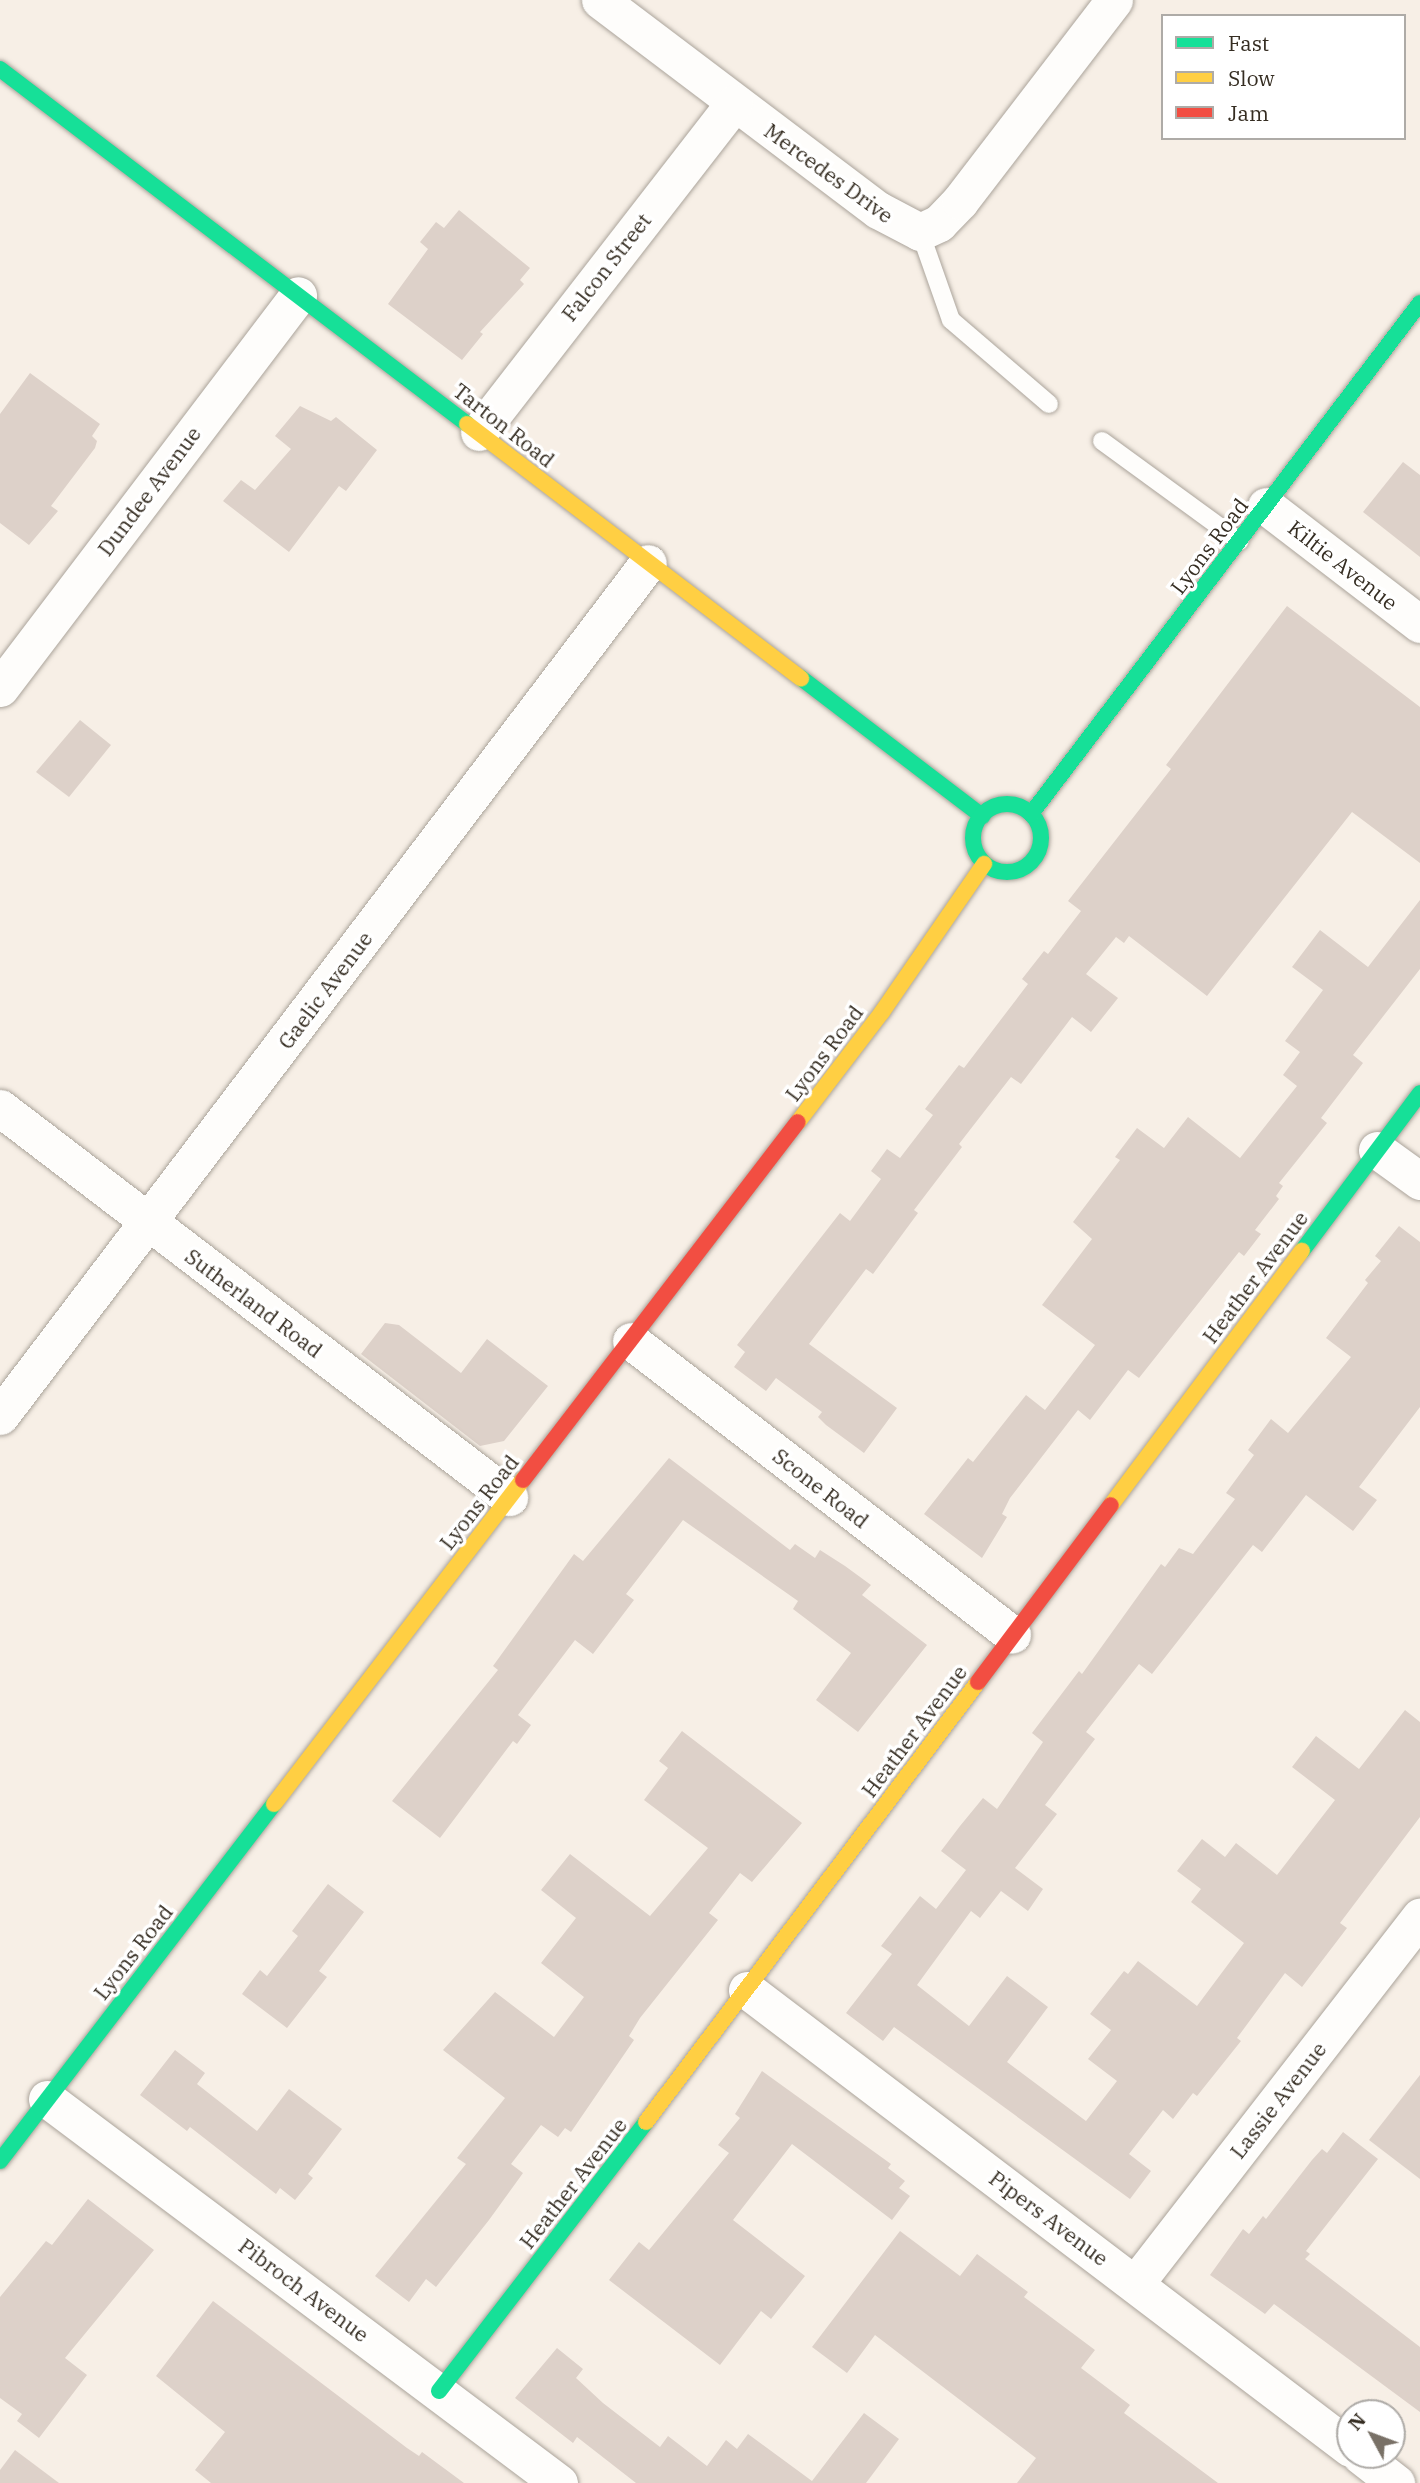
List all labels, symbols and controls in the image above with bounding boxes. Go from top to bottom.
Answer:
legend [1161,14,1406,140]
text: Fast [1228,29,1269,57]
text: Slow [1228,64,1275,92]
text: Jam [1228,99,1269,127]
street label: Mercedes Drive [760,118,898,228]
street label: Falcon Street [556,208,656,326]
street label: Tarton Road [448,378,560,472]
street label: Dundee Avenue [92,421,206,561]
street label: Lyons Road [1165,493,1253,599]
street label: Kiltie Avenue [1283,515,1403,615]
street label: Gaelic Avenue [273,926,377,1054]
street label: Lyons Road [780,1000,868,1106]
street label: Heather Avenue [1197,1206,1313,1348]
street label: Sutherland Road [180,1243,328,1363]
street label: Scone Road [768,1443,874,1533]
street label: Lyons Road [434,1450,524,1554]
street label: Heather Avenue [856,1660,972,1802]
street label: Lyons Road [88,1900,178,2004]
street label: Lassie Avenue [1225,2037,1331,2163]
street label: Heather Avenue [514,2113,632,2253]
street label: Pipers Avenue [985,2165,1113,2271]
street label: Pibroch Avenue [234,2233,374,2347]
north arrow [1336,2399,1406,2469]
text: N [1343,2408,1371,2435]

